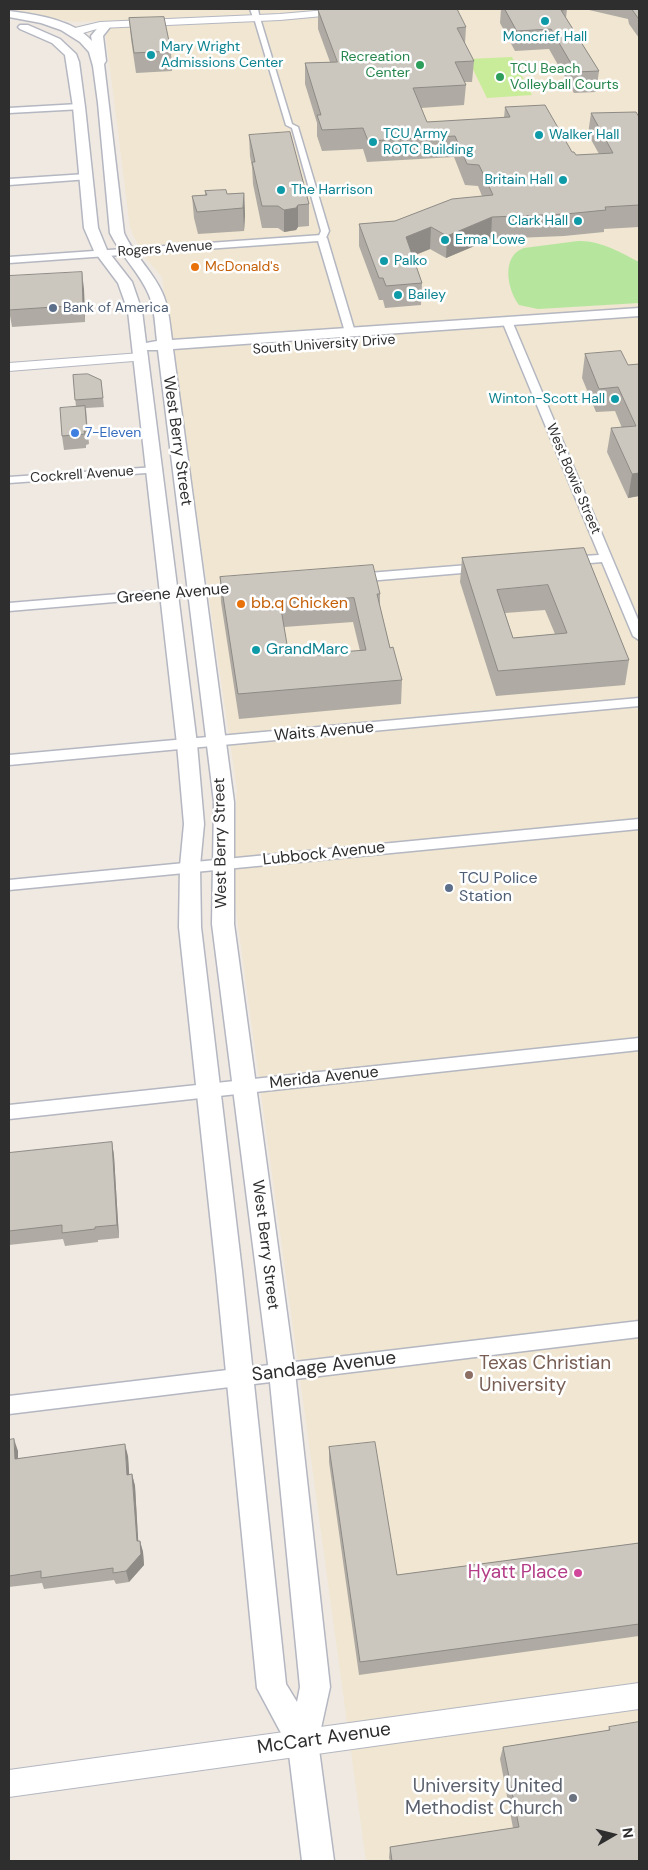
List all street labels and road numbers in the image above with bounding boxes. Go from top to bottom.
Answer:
street label: Rogers Avenue [117,237,213,261]
street label: South University Drive [252,332,396,358]
street label: West Berry Street [158,375,196,507]
street label: West Bowie Street [542,421,604,537]
street label: Cockrell Avenue [30,463,134,487]
street label: Greene Avenue [116,580,230,608]
street label: Waits Avenue [273,718,375,746]
street label: West Berry Street [210,777,232,909]
street label: Lubbock Avenue [262,838,386,870]
street label: Merida Avenue [268,1063,380,1093]
street label: West Berry Street [247,1179,283,1311]
street label: Sandage Avenue [251,1347,397,1387]
street label: McCart Avenue [256,1718,392,1760]

